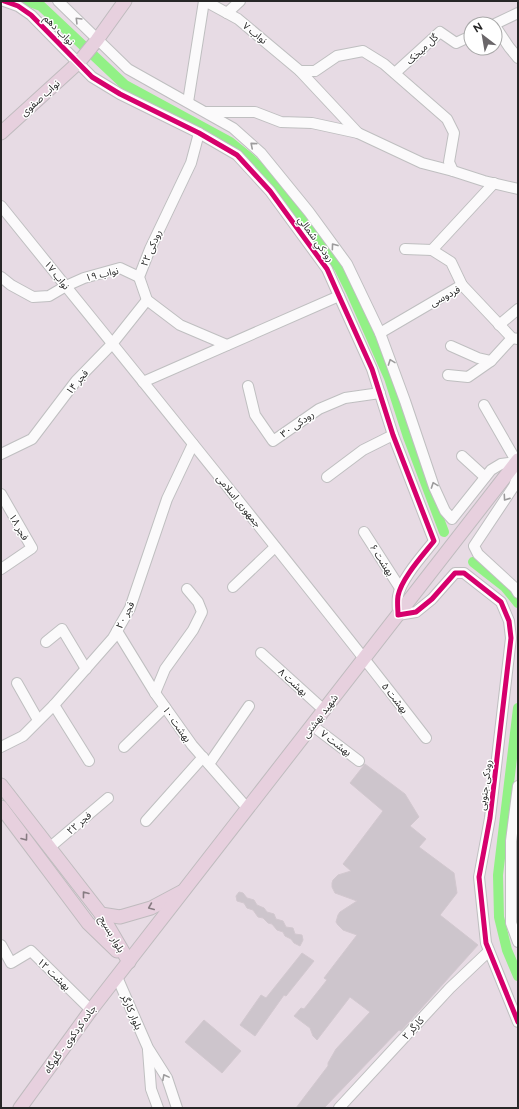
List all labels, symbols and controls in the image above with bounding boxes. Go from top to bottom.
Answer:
street label: نواب دهم [40,13,77,49]
north arrow [463,16,503,56]
one-way arrow [75,18,83,25]
street label: نواب ۷ [240,20,270,47]
text: N [471,20,485,36]
street label: گل میخک [404,31,441,66]
street label: نواب صفوی [18,77,63,119]
one-way arrow [250,143,258,150]
street label: رودکي شمالي [294,214,336,265]
street label: رودکی ۲۲ [138,228,165,268]
one-way arrow [332,244,339,251]
street label: نواب ۱۷ [41,258,72,292]
street label: نواب ۱۹ [84,265,120,284]
street label: فردوسی [428,283,463,309]
one-way arrow [388,359,396,366]
street label: فجر ۱۴ [64,367,92,397]
street label: رودکی ۳۰ [278,408,317,440]
street label: جمهوری اسلامی [214,473,264,530]
one-way arrow [430,482,438,489]
one-way arrow [503,494,511,501]
street label: فجر ۱۸ [6,512,31,543]
street label: بهشت ۶ [368,542,396,578]
street label: فجر ۲۰ [114,599,138,631]
street label: بهشت ۸ [276,666,310,698]
street label: بهشت ۵ [380,681,410,716]
street label: شهید بهشتی [300,692,340,740]
street label: بهشت ۱۰ [161,704,193,744]
street label: بهشت ۷ [319,728,354,758]
street label: رودکی جنوبی [476,759,495,811]
street label: فجر ۲۲ [65,809,95,837]
one-way arrow [20,834,27,841]
one-way arrow [83,891,90,898]
one-way arrow [148,902,155,910]
street label: بلوار بسیج [95,914,127,956]
street label: بهشت ۱۲ [35,956,73,992]
street label: بلوار کارگر [118,992,144,1032]
street label: جاده کردکوی - گلوگاه [42,1003,99,1076]
street label: کارگر ۲ [400,1014,427,1042]
one-way arrow [162,1074,170,1081]

